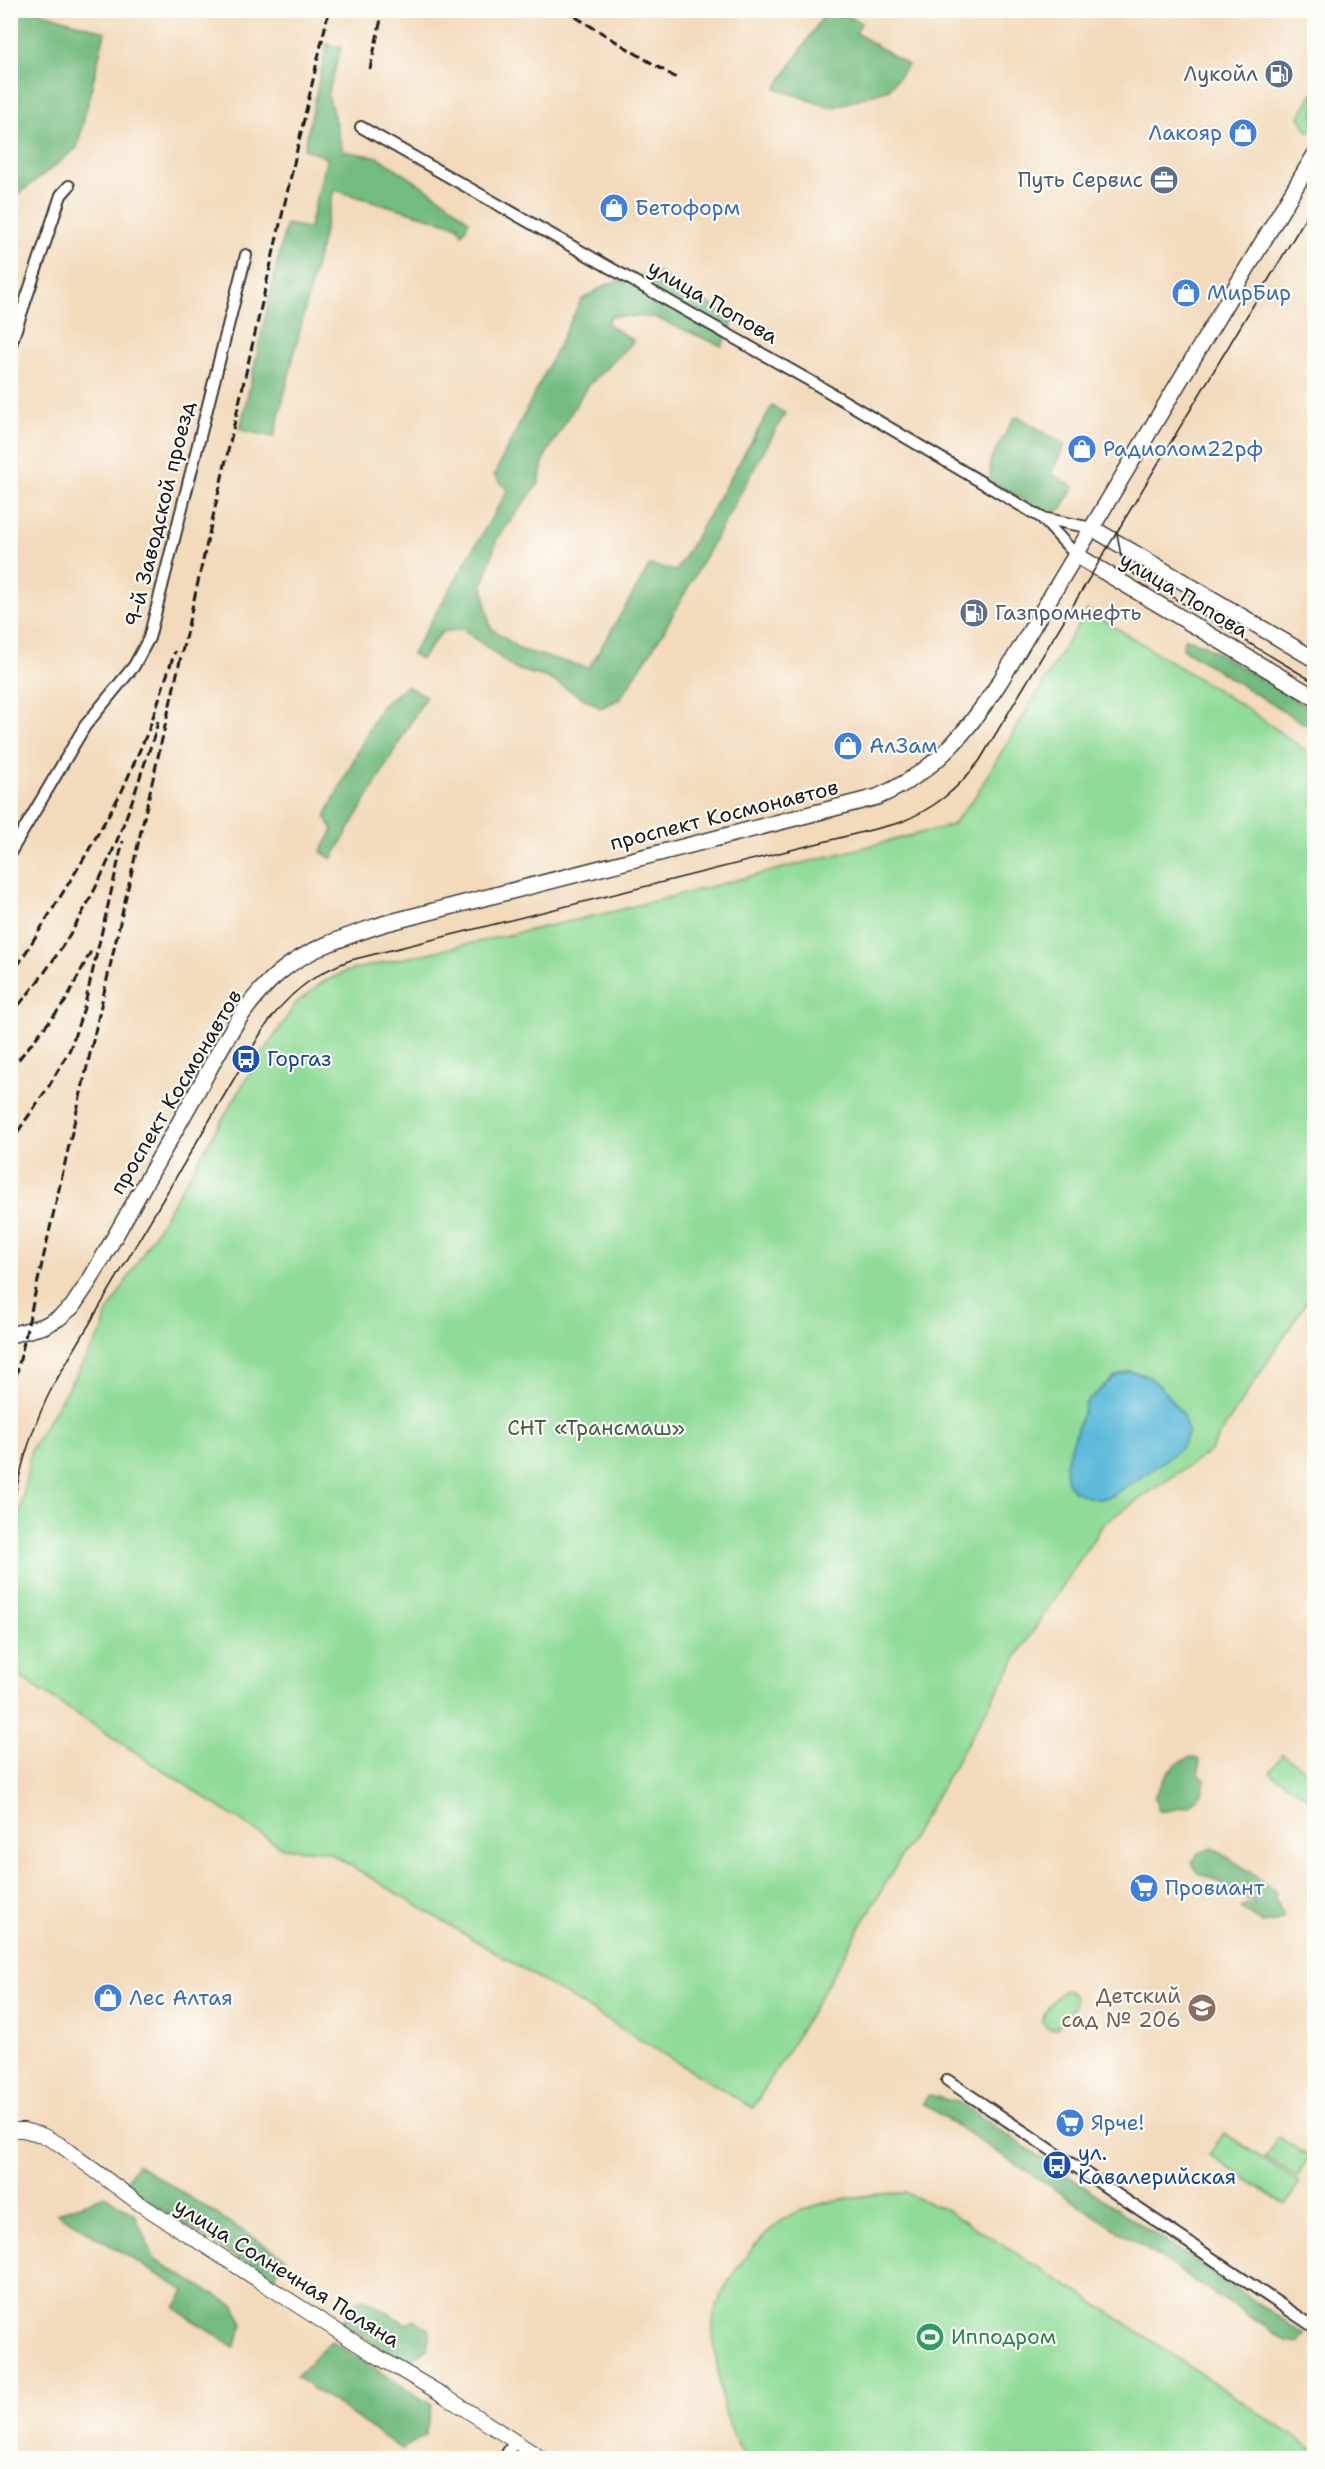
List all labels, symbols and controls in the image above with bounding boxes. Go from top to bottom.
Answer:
fuel station icon: Лукойл [1263,58,1295,90]
place label: Лукойл [1184,60,1258,88]
shop icon: Лакояр [1227,117,1259,149]
place label: Лакояр [1148,119,1222,147]
office icon: Путь Сервис [1148,164,1180,196]
place label: Путь Сервис [1018,166,1143,194]
shop icon: Бетоформ [598,192,630,224]
place label: Бетоформ [635,194,740,222]
street label: улица Попова [643,253,783,351]
shop icon: МирБир [1170,277,1202,309]
place label: МирБир [1207,279,1291,307]
street label: 9-й Заводской проезд [118,398,202,630]
shop icon: Радиолом22рф [1066,433,1098,465]
place label: Радиолом22рф [1103,435,1263,463]
street label: улица Попова [1114,545,1254,645]
fuel station icon: Газпромнефть [958,597,990,629]
place label: Газпромнефть [995,599,1141,627]
shop icon: АлЗам [832,730,864,762]
place label: АлЗам [869,732,938,760]
street label: проспект Космонавтов [607,773,841,857]
street label: проспект Космонавтов [104,984,248,1200]
bus stop icon: Горгаз [230,1043,262,1075]
place label: Горгаз [267,1045,331,1073]
park label: СНТ «Трансмаш» [507,1414,685,1442]
supermarket icon: Провиант [1128,1872,1160,1904]
place label: Провиант [1165,1874,1265,1902]
shop icon: Лес Алтая [92,1982,124,2014]
place label: Детский сад № 206 [1061,1982,1181,2034]
place label: Лес Алтая [129,1984,233,2012]
school or university icon: Детский сад № 206 [1186,1992,1218,2024]
supermarket icon: Ярче! [1054,2107,1086,2139]
place label: Ярче! [1091,2109,1144,2137]
place label: ул. Кавалерийская [1078,2139,1236,2191]
bus stop icon: ул. Кавалерийская [1041,2149,1073,2181]
street label: улица Солнечная Поляна [169,2192,405,2354]
sports icon: Ипподром [914,2321,946,2353]
place label: Ипподром [951,2323,1056,2351]

